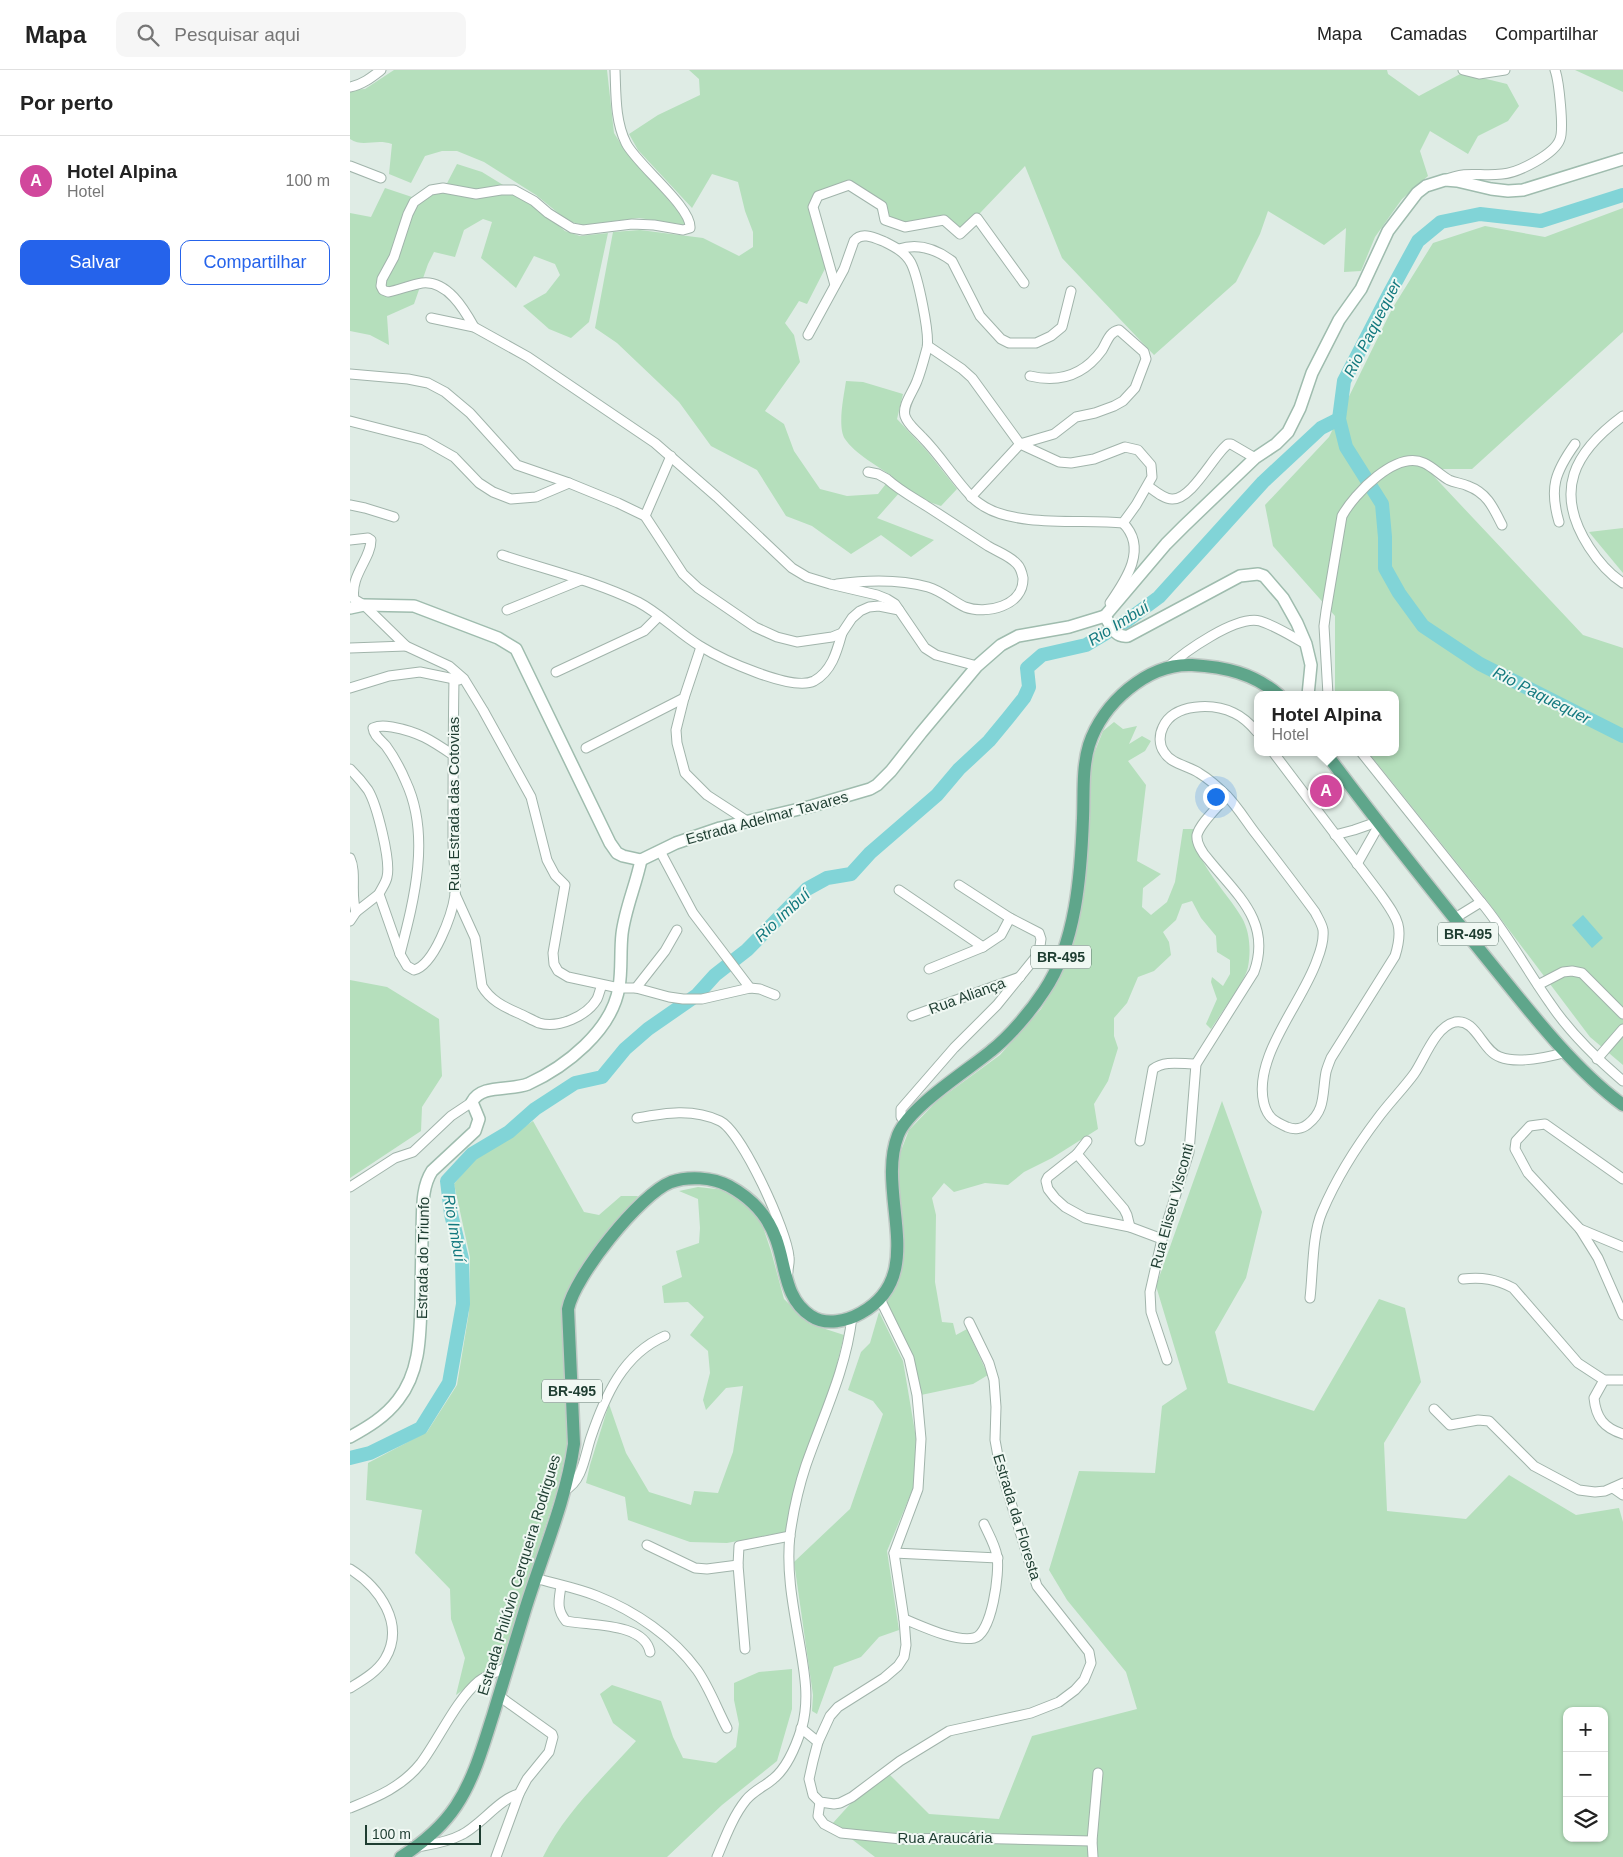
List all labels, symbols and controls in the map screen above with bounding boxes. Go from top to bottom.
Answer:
search box [116,12,466,57]
text: Mapa [25,21,86,48]
icon: search [134,21,162,49]
text: Pesquisar aqui [174,24,300,45]
text: Mapa [1317,24,1362,44]
text: Camadas [1390,24,1467,44]
text: Compartilhar [1495,24,1598,44]
text: Por perto [20,91,113,114]
text: Hotel Alpina [67,161,177,182]
text: A [30,172,42,189]
text: 100 m [286,172,330,189]
text: Hotel [67,183,104,200]
button: Salvar [20,240,170,285]
button: Compartilhar [180,240,330,285]
water label: Rio Paquequer [1341,276,1405,380]
water label: Rio Imbuí [1085,597,1153,649]
water label: Rio Paquequer [1490,664,1594,728]
popup [1254,691,1399,756]
text: Hotel Alpina [1271,704,1382,725]
street label: Rua Estrada das Cotovias [445,717,462,891]
text: Hotel [1271,726,1309,743]
pin: A [1310,772,1342,810]
your location [1203,784,1229,810]
street label: Estrada Adelmar Tavares [684,788,850,847]
water label: Rio Imbuí [752,885,814,945]
road number: BR-495 [1438,922,1498,946]
road number: BR-495 [1031,946,1091,969]
street label: Rua Aliança [926,974,1008,1017]
street label: Rua Eliseu Visconti [1147,1141,1196,1270]
water label: Rio Imbuí [440,1193,469,1265]
street label: Estrada do Triunfo [413,1197,432,1319]
road number: BR-495 [542,1380,602,1402]
street label: Estrada Philúvio Cerqueira Rodrigues [474,1452,563,1697]
street label: Estrada da Floresta [990,1452,1045,1583]
map controls [1563,1707,1608,1842]
button: + [1563,1707,1608,1752]
button: − [1563,1752,1608,1797]
button: layers [1563,1797,1608,1842]
scale bar [365,1822,481,1845]
text: 100 m [372,1826,411,1842]
street label: Rua Araucária [897,1829,993,1846]

